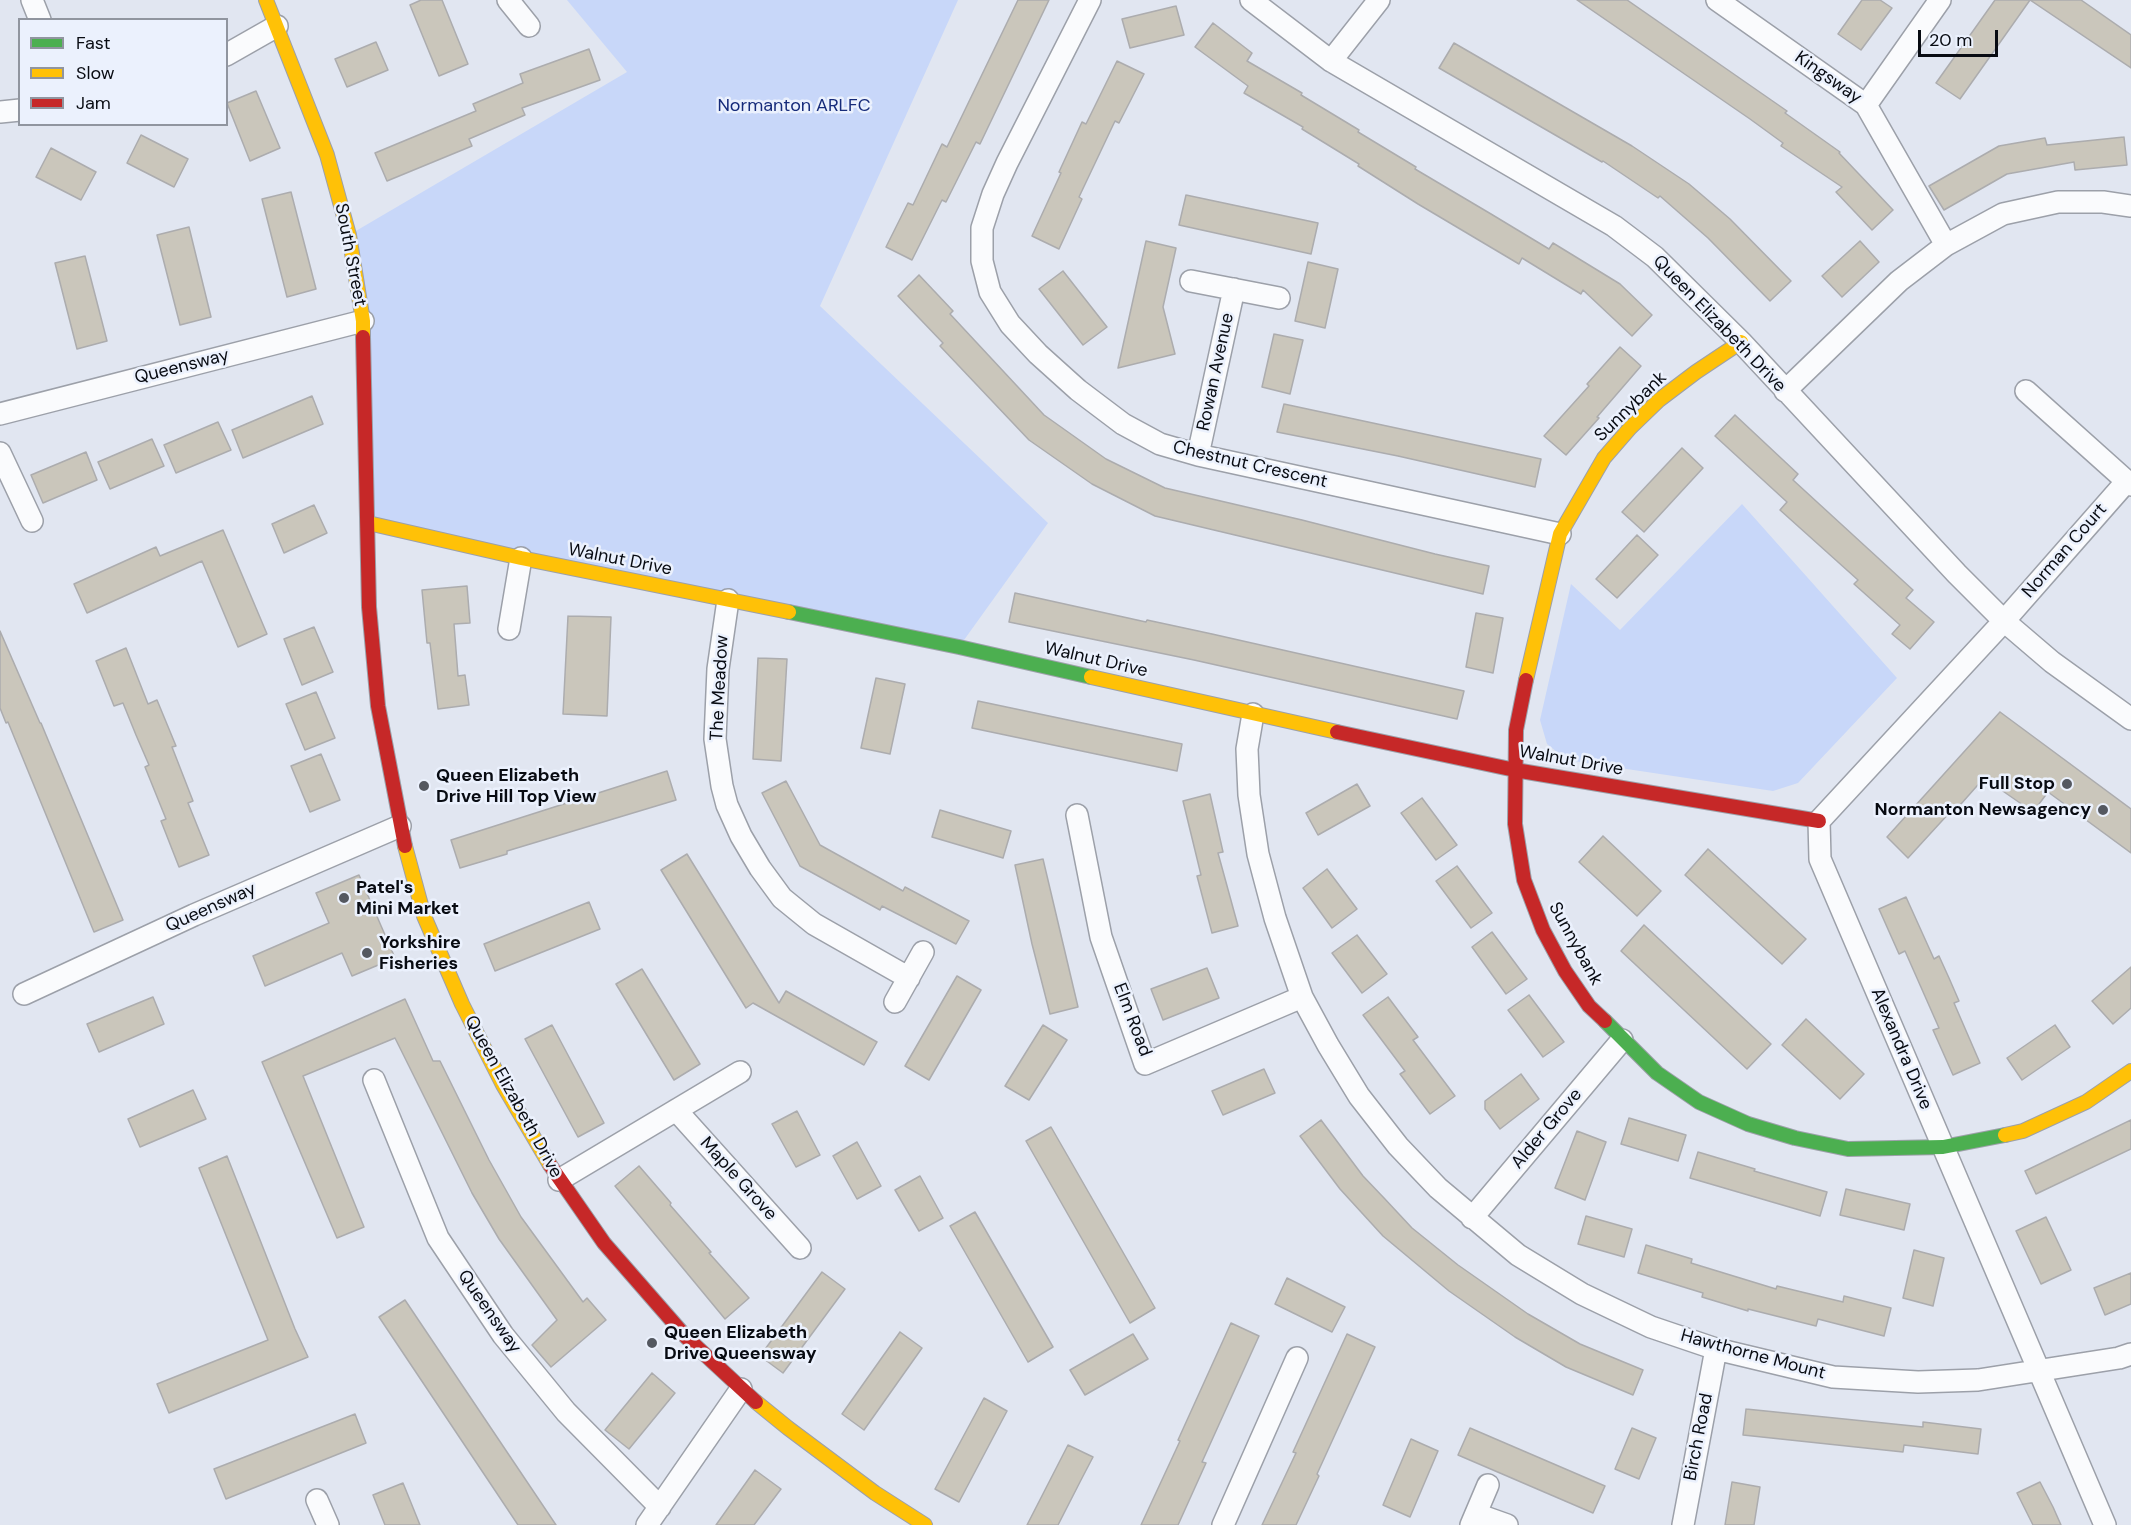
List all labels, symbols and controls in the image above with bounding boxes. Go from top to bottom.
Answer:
legend [18,18,228,126]
scale bar [1921,18,2000,56]
text: 20 m [1929,28,1972,52]
text: Fast [76,31,111,55]
street label: Kingsway [1790,47,1866,109]
text: Slow [76,61,115,85]
text: Jam [76,91,111,115]
park label: Normanton ARLFC [717,95,871,117]
street label: South Street [329,202,371,308]
street label: Queen Elizabeth Drive [1648,251,1790,397]
street label: Rowan Avenue [1193,311,1239,433]
street label: Queensway [132,345,232,389]
street label: Sunnybank [1591,367,1671,447]
street label: Chestnut Crescent [1171,437,1329,493]
street label: Norman Court [2018,499,2112,603]
street label: Walnut Drive [566,539,674,581]
street label: The Meadow [706,635,734,741]
street label: Walnut Drive [1042,638,1150,682]
street label: Walnut Drive [1517,741,1625,781]
place label: Queen Elizabeth Drive Hill Top View [436,765,596,808]
place label: Full Stop [1979,773,2055,795]
marker: Full Stop [2060,777,2074,791]
marker: Queen Elizabeth Drive Hill Top View [417,779,431,793]
place label: Normanton Newsagency [1874,799,2091,821]
marker: Normanton Newsagency [2096,803,2110,817]
place label: Patel's Mini Market [356,877,459,920]
street label: Queensway [162,878,260,938]
marker: Patel's Mini Market [337,891,351,905]
street label: Sunnybank [1543,899,1607,989]
place label: Yorkshire Fisheries [379,932,461,974]
marker: Yorkshire Fisheries [360,946,374,960]
street label: Elm Road [1108,980,1156,1060]
street label: Alexandra Drive [1866,985,1936,1113]
street label: Queen Elizabeth Drive [459,1012,567,1182]
street label: Alder Grove [1507,1084,1587,1174]
street label: Maple Grove [695,1133,781,1225]
street label: Queensway [452,1266,526,1358]
place label: Queen Elizabeth Drive Queensway [664,1322,817,1364]
street label: Hawthorne Mount [1678,1325,1828,1385]
marker: Queen Elizabeth Drive Queensway [645,1336,659,1350]
street label: Birch Road [1680,1391,1718,1483]

